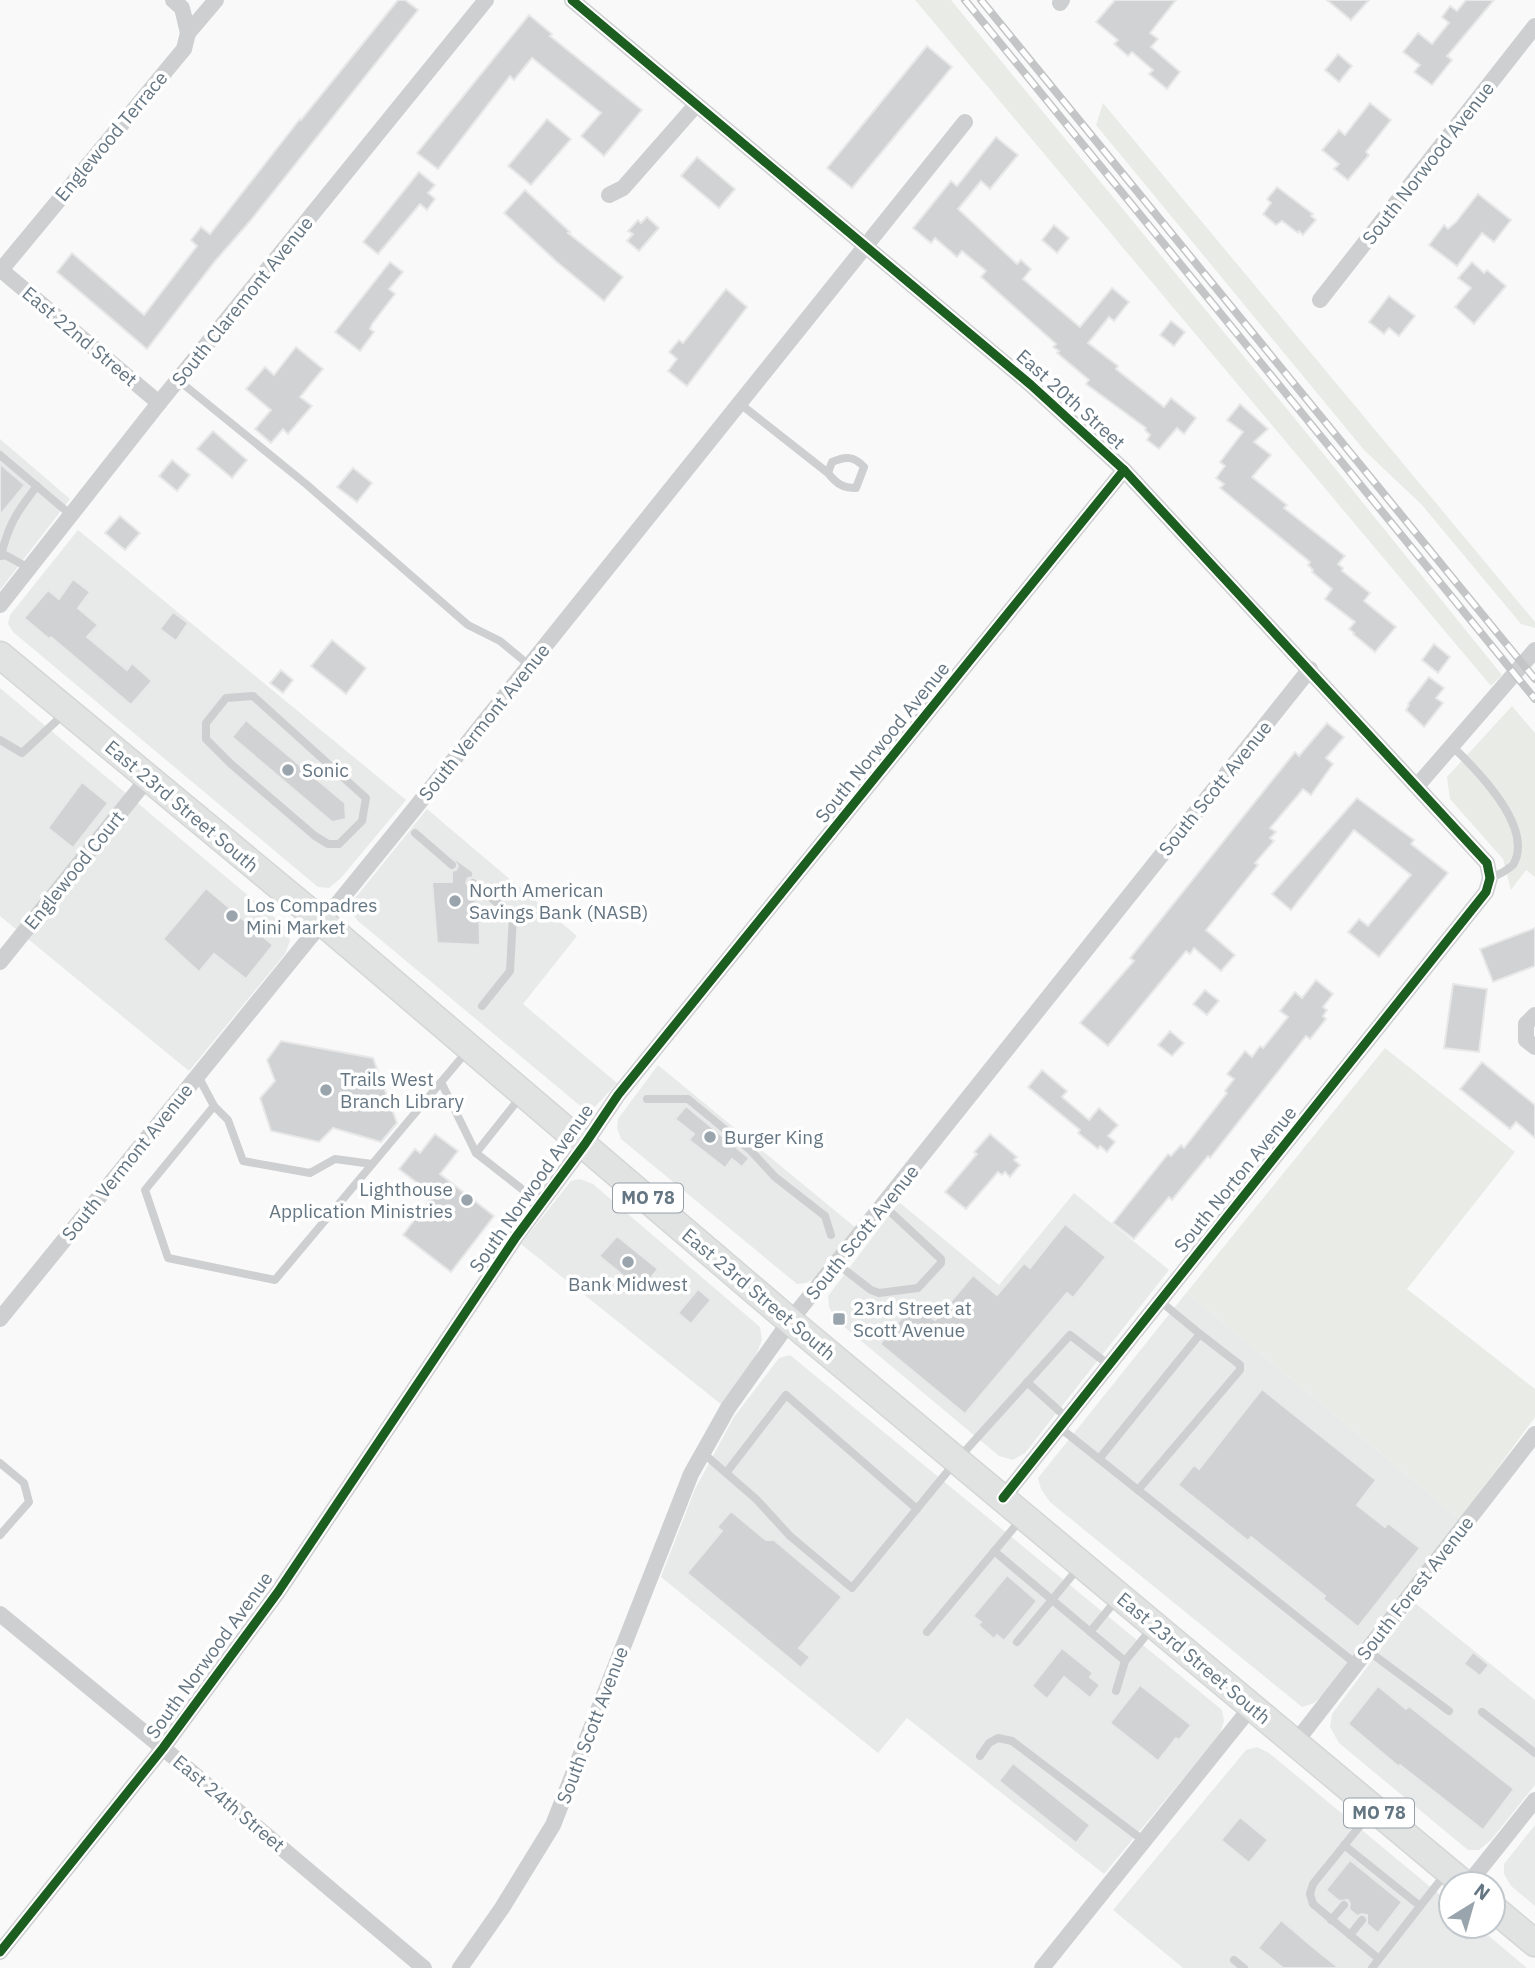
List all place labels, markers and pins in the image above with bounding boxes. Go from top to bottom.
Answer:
place label: Sonic [302,758,349,782]
marker: Sonic [280,762,296,778]
place label: North American Savings Bank (NASB) [469,878,648,924]
place label: Los Compadres Mini Market [246,893,377,939]
marker: North American Savings Bank (NASB) [447,893,463,909]
marker: Los Compadres Mini Market [224,908,240,924]
place label: Trails West Branch Library [340,1067,465,1113]
marker: Trails West Branch Library [318,1082,334,1098]
place label: Burger King [724,1125,823,1149]
marker: Burger King [702,1129,718,1145]
place label: Lighthouse Application Ministries [269,1177,453,1223]
marker: Lighthouse Application Ministries [459,1192,475,1208]
marker: Bank Midwest [620,1254,636,1270]
place label: Bank Midwest [568,1272,688,1296]
place label: 23rd Street at Scott Avenue [853,1296,972,1342]
marker: 23rd Street at Scott Avenue [831,1311,847,1327]

